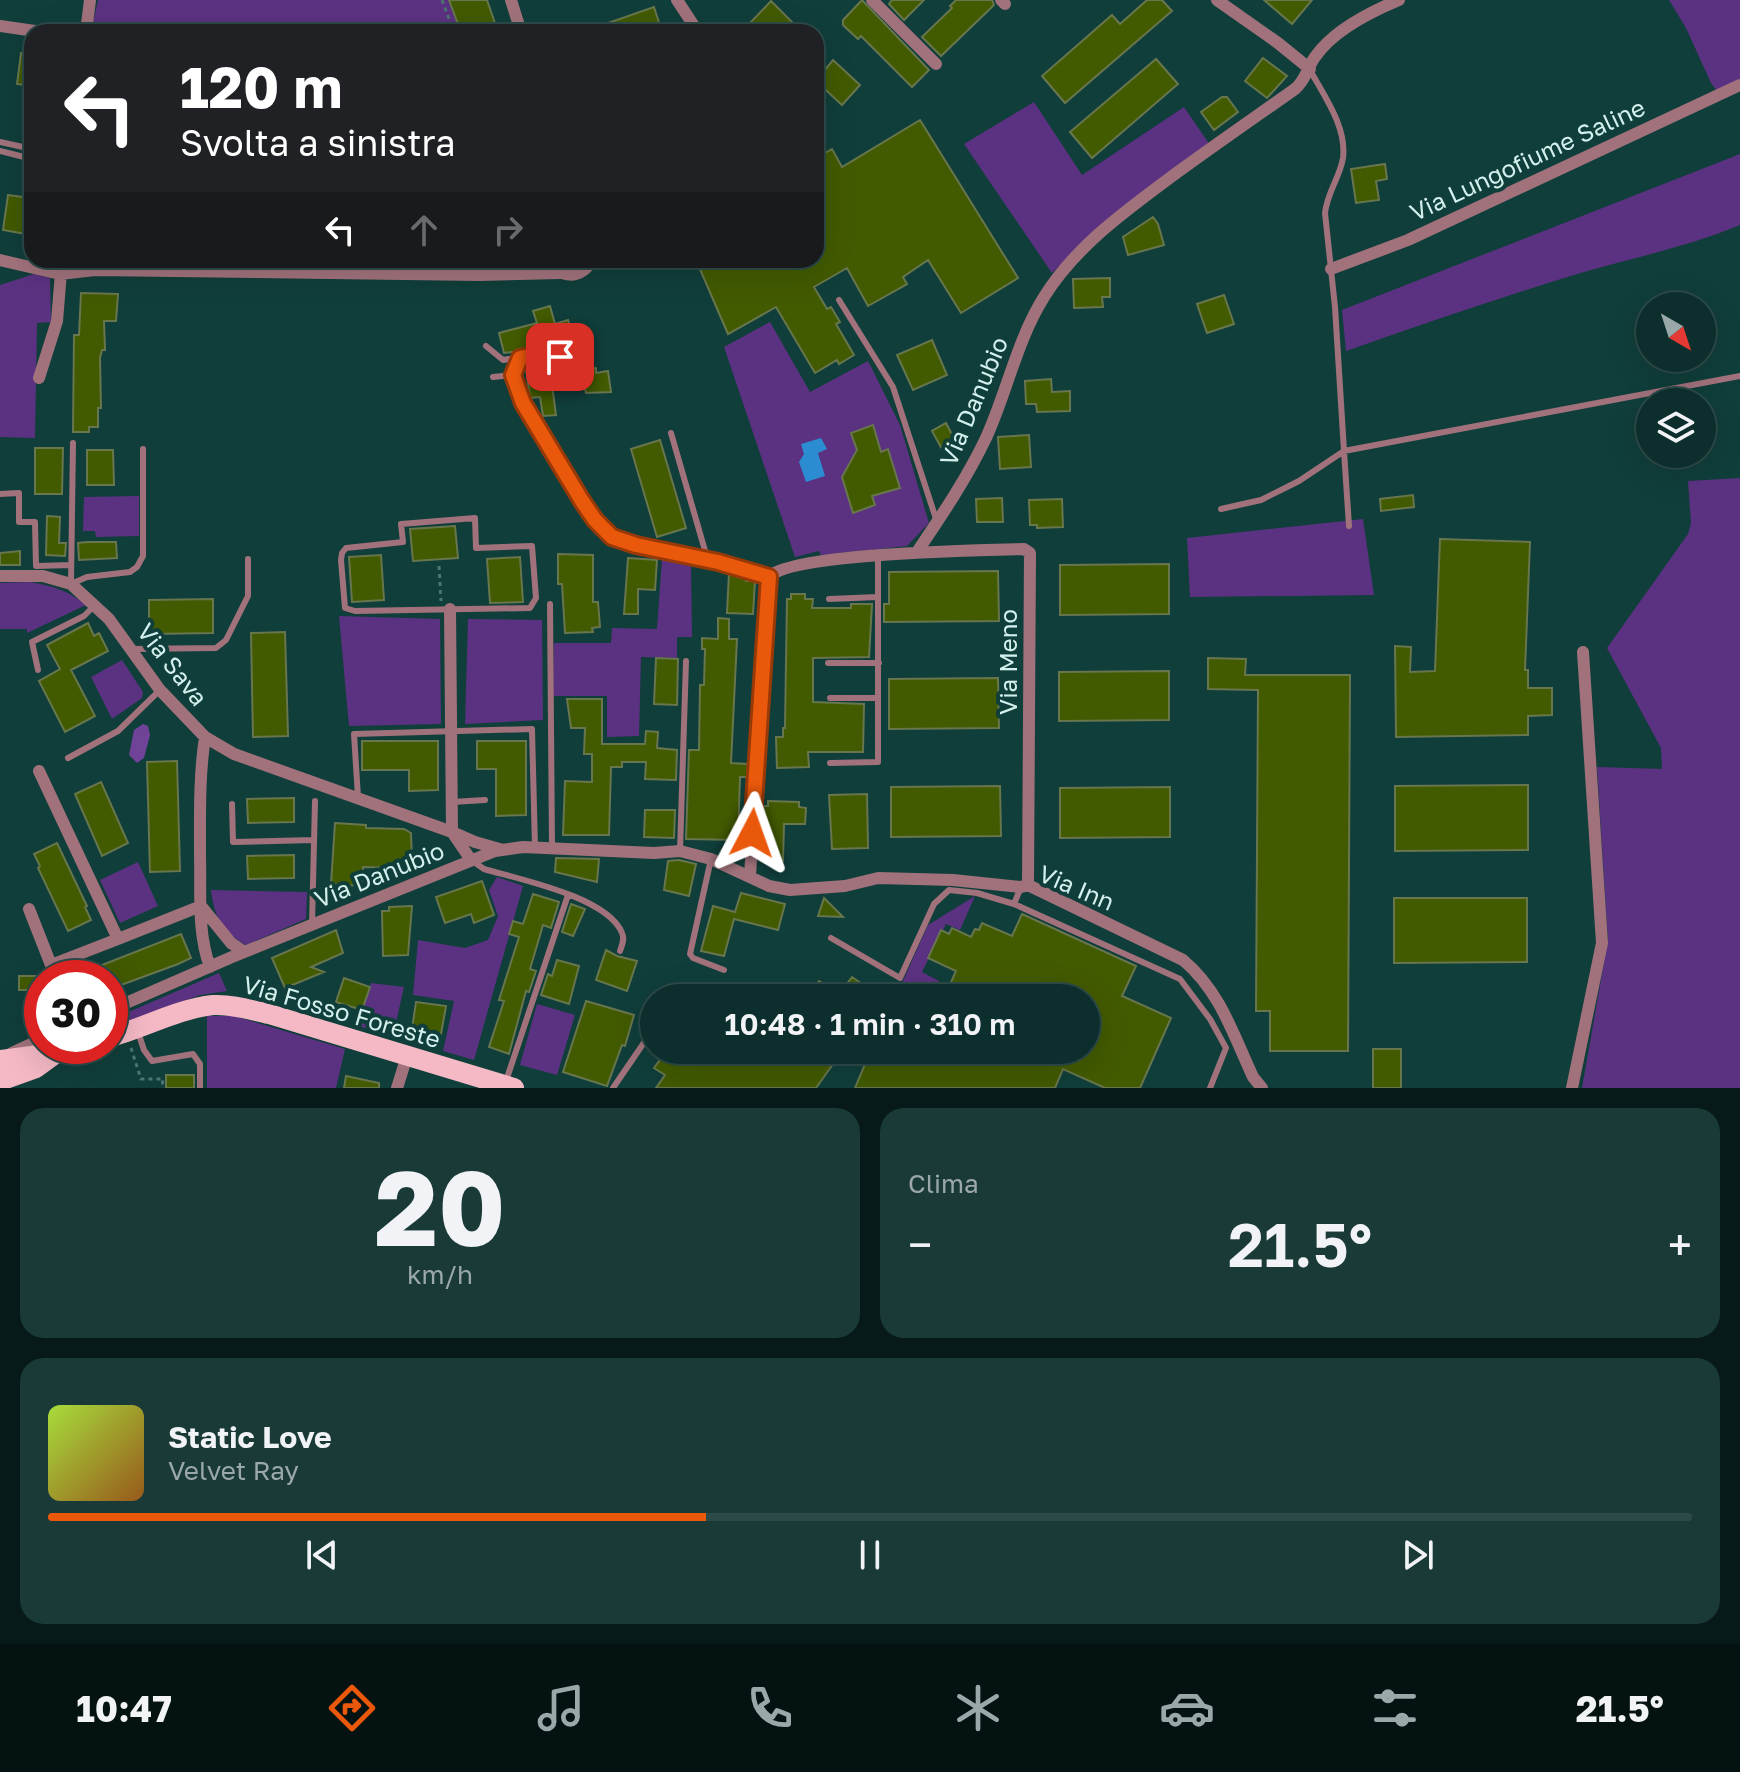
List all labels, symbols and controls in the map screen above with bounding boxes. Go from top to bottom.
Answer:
text: 120 m [180,53,342,120]
icon: left [48,56,152,160]
street label: Via Lungofiume Saline [1405,92,1649,226]
text: Svolta a sinistra [180,121,456,164]
icon: left [318,208,362,252]
icon: ahead [402,208,446,252]
icon: right [486,208,530,252]
north arrow [1636,292,1716,372]
map controls [1636,292,1716,468]
pin [526,323,594,391]
street label: Via Danubio [933,332,1013,470]
icon: arrive [538,335,582,379]
button: layers [1636,388,1716,468]
street label: Via Meno [993,609,1022,715]
street label: Via Sava [132,617,214,711]
position arrow [710,791,794,875]
street label: Via Danubio [310,835,448,913]
street label: Via Inn [1035,858,1119,916]
speed limit sign: 30 [24,960,128,1064]
street label: Via Fosso Foreste [240,969,444,1053]
text: 10:48 · 1 min · 310 m [724,1006,1016,1042]
text: 20 [374,1144,506,1269]
text: Clima [908,1168,979,1199]
text: 21.5° [1228,1208,1372,1280]
text: − [908,1218,932,1271]
text: + [1668,1218,1692,1271]
text: km/h [407,1259,473,1290]
text: Static Love [168,1419,332,1455]
text: Velvet Ray [168,1455,299,1486]
icon: previous [300,1533,344,1577]
icon: pause [848,1533,892,1577]
icon: next [1396,1533,1440,1577]
icon: directions [324,1680,380,1736]
icon: music [533,1680,589,1736]
icon: phone [742,1680,798,1736]
icon: climate [950,1680,1006,1736]
icon: car [1159,1680,1215,1736]
icon: filters [1367,1680,1423,1736]
text: 10:47 [76,1687,172,1730]
text: 21.5° [1576,1687,1664,1730]

